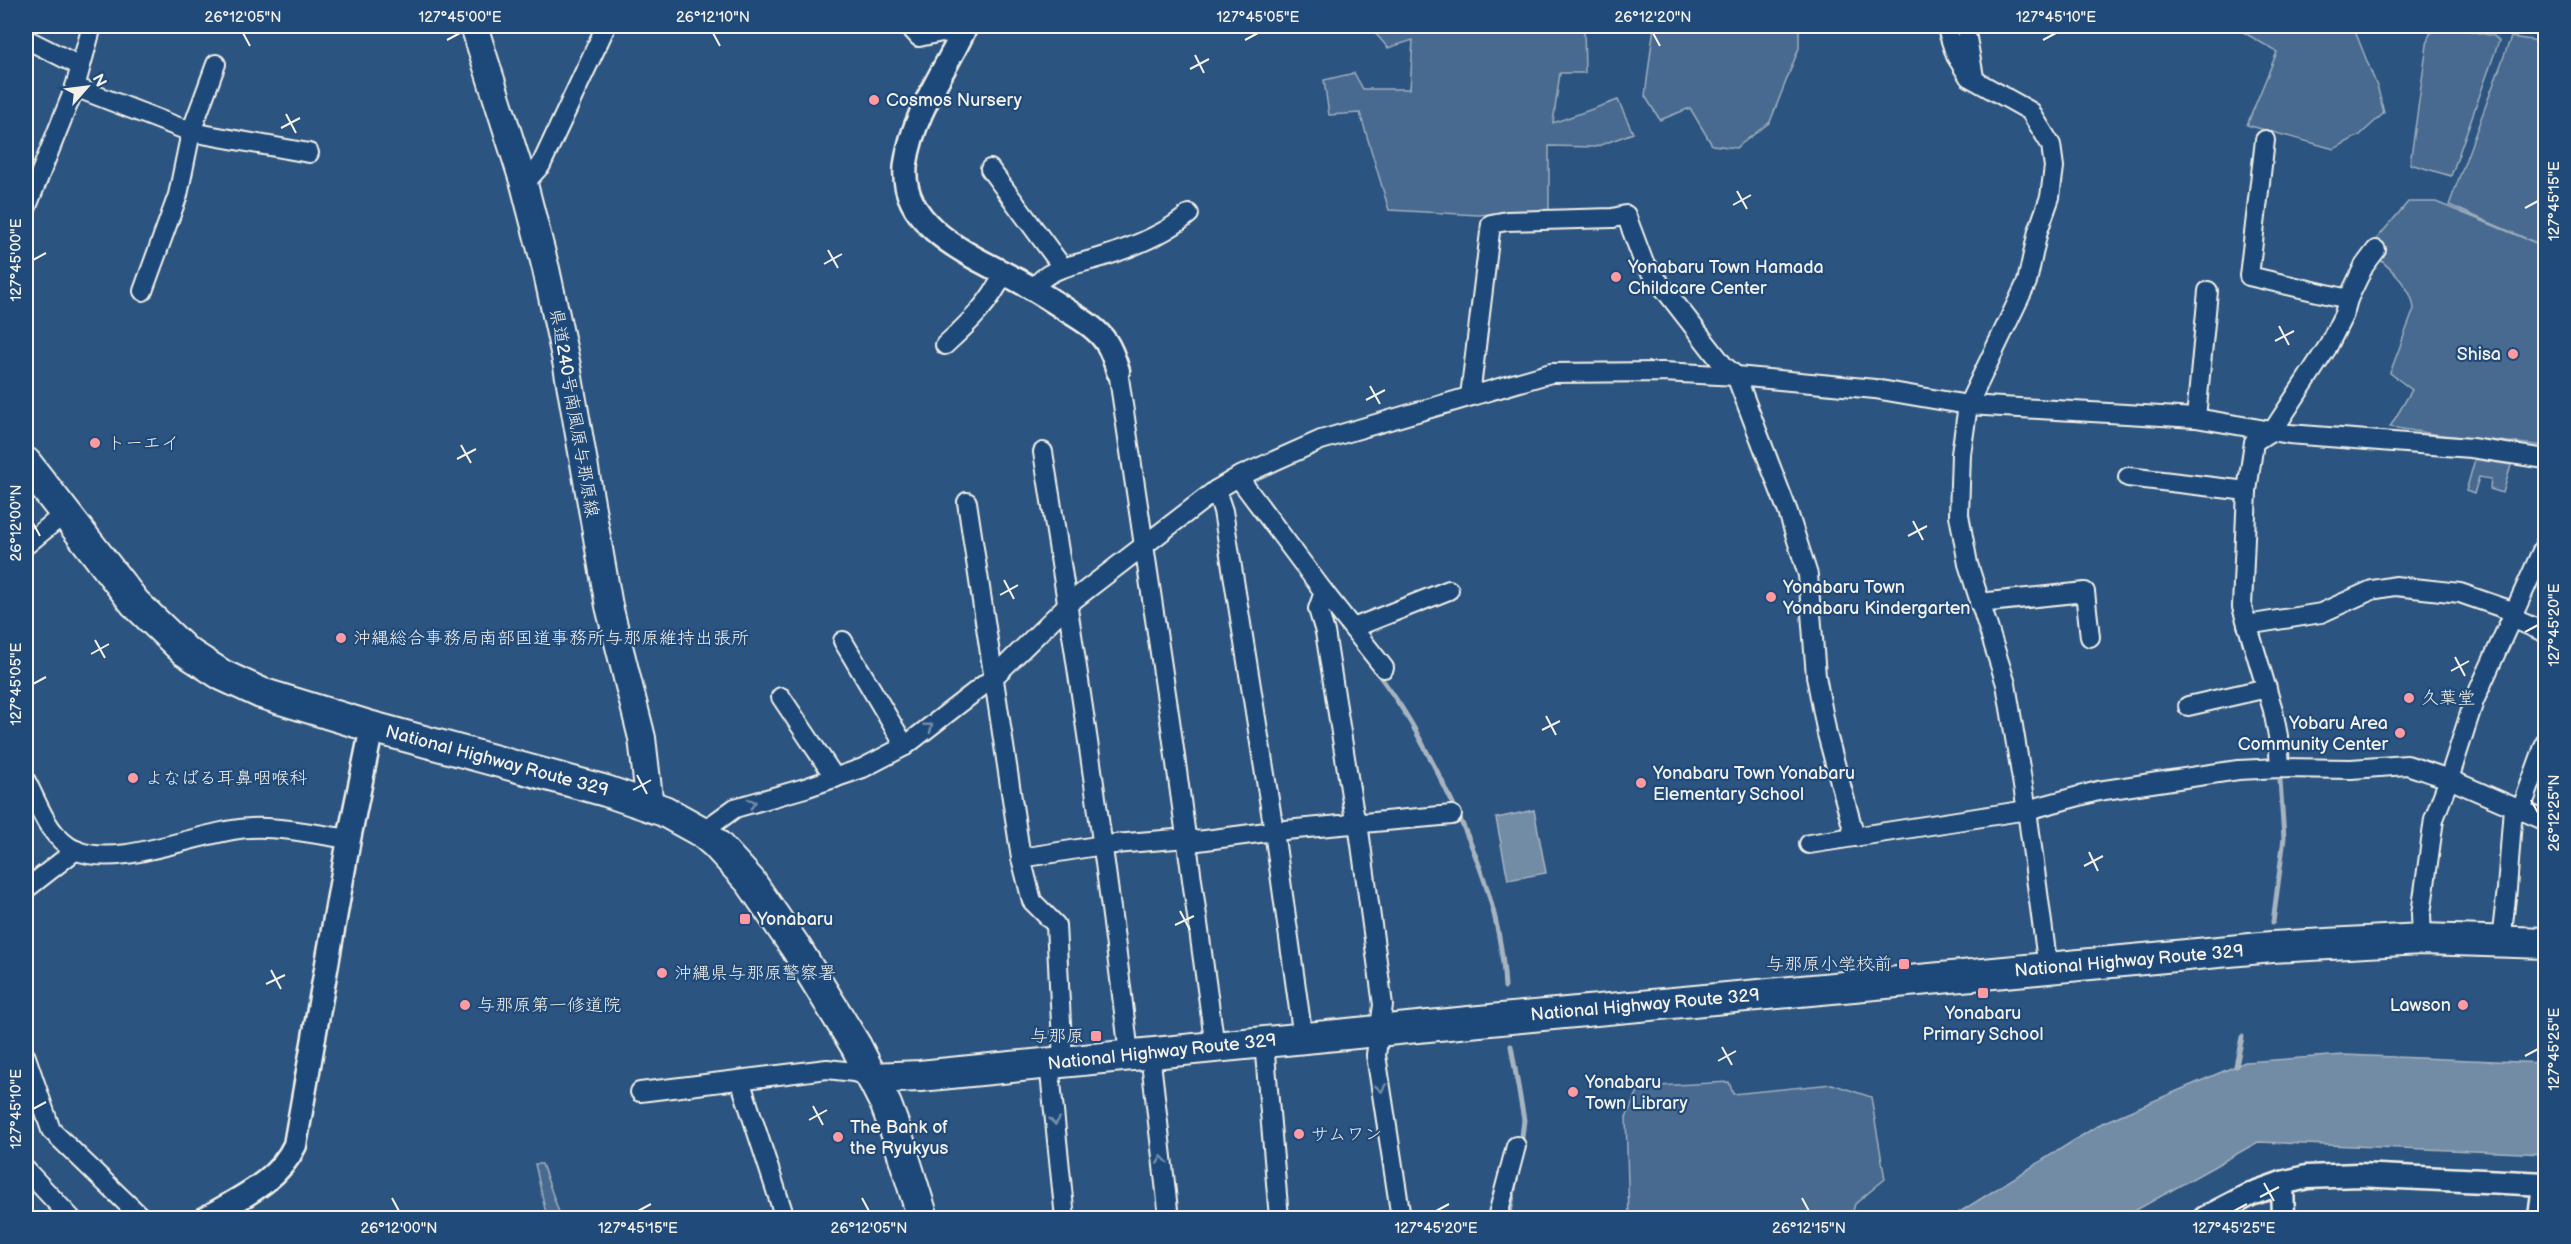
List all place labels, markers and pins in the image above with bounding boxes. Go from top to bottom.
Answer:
place label: Cosmos Nursery [886,90,1023,111]
marker: Cosmos Nursery [867,93,881,107]
place label: Yonabaru Town Hamada Childcare Center [1627,257,1824,299]
marker: Yonabaru Town Hamada Childcare Center [1609,270,1623,284]
place label: Shisa [2457,344,2501,365]
marker: Shisa [2506,347,2520,361]
place label: トーエイ [107,433,179,454]
marker: トーエイ [88,436,102,450]
place label: Yonabaru Town Yonabaru Kindergarten [1782,577,1970,619]
marker: Yonabaru Town Yonabaru Kindergarten [1764,590,1778,604]
place label: 沖縄総合事務局南部国道事務所与那原維持出張所 [353,628,749,649]
marker: 沖縄総合事務局南部国道事務所与那原維持出張所 [334,631,348,645]
place label: 久葉堂 [2421,688,2475,709]
marker: 久葉堂 [2402,691,2416,705]
place label: Yobaru Area Community Center [2238,713,2388,755]
marker: Yobaru Area Community Center [2393,726,2407,740]
place label: Yonabaru Town Yonabaru Elementary School [1652,763,1855,805]
place label: よなばる耳鼻咽喉科 [145,768,307,789]
marker: よなばる耳鼻咽喉科 [126,771,140,785]
marker: Yonabaru Town Yonabaru Elementary School [1634,776,1648,790]
place label: Yonabaru [756,909,833,930]
marker: Yonabaru [738,912,752,926]
place label: 与那原小学校前 [1766,954,1892,975]
marker: 与那原小学校前 [1897,957,1911,971]
place label: 沖縄県与那原警察署 [674,963,836,984]
marker: 沖縄県与那原警察署 [655,966,669,980]
marker: Yonabaru Primary School [1976,986,1990,1000]
place label: 与那原第一修道院 [477,995,621,1016]
place label: Lawson [2390,995,2451,1016]
marker: 与那原第一修道院 [458,998,472,1012]
marker: Lawson [2456,998,2470,1012]
place label: Yonabaru Primary School [1923,1003,2043,1045]
place label: 与那原 [1030,1026,1084,1047]
marker: 与那原 [1089,1029,1103,1043]
place label: Yonabaru Town Library [1584,1072,1689,1114]
marker: Yonabaru Town Library [1566,1085,1580,1099]
place label: The Bank of the Ryukyus [850,1117,949,1159]
place label: サムワン [1311,1124,1382,1145]
marker: サムワン [1292,1127,1306,1141]
marker: The Bank of the Ryukyus [831,1130,845,1144]

